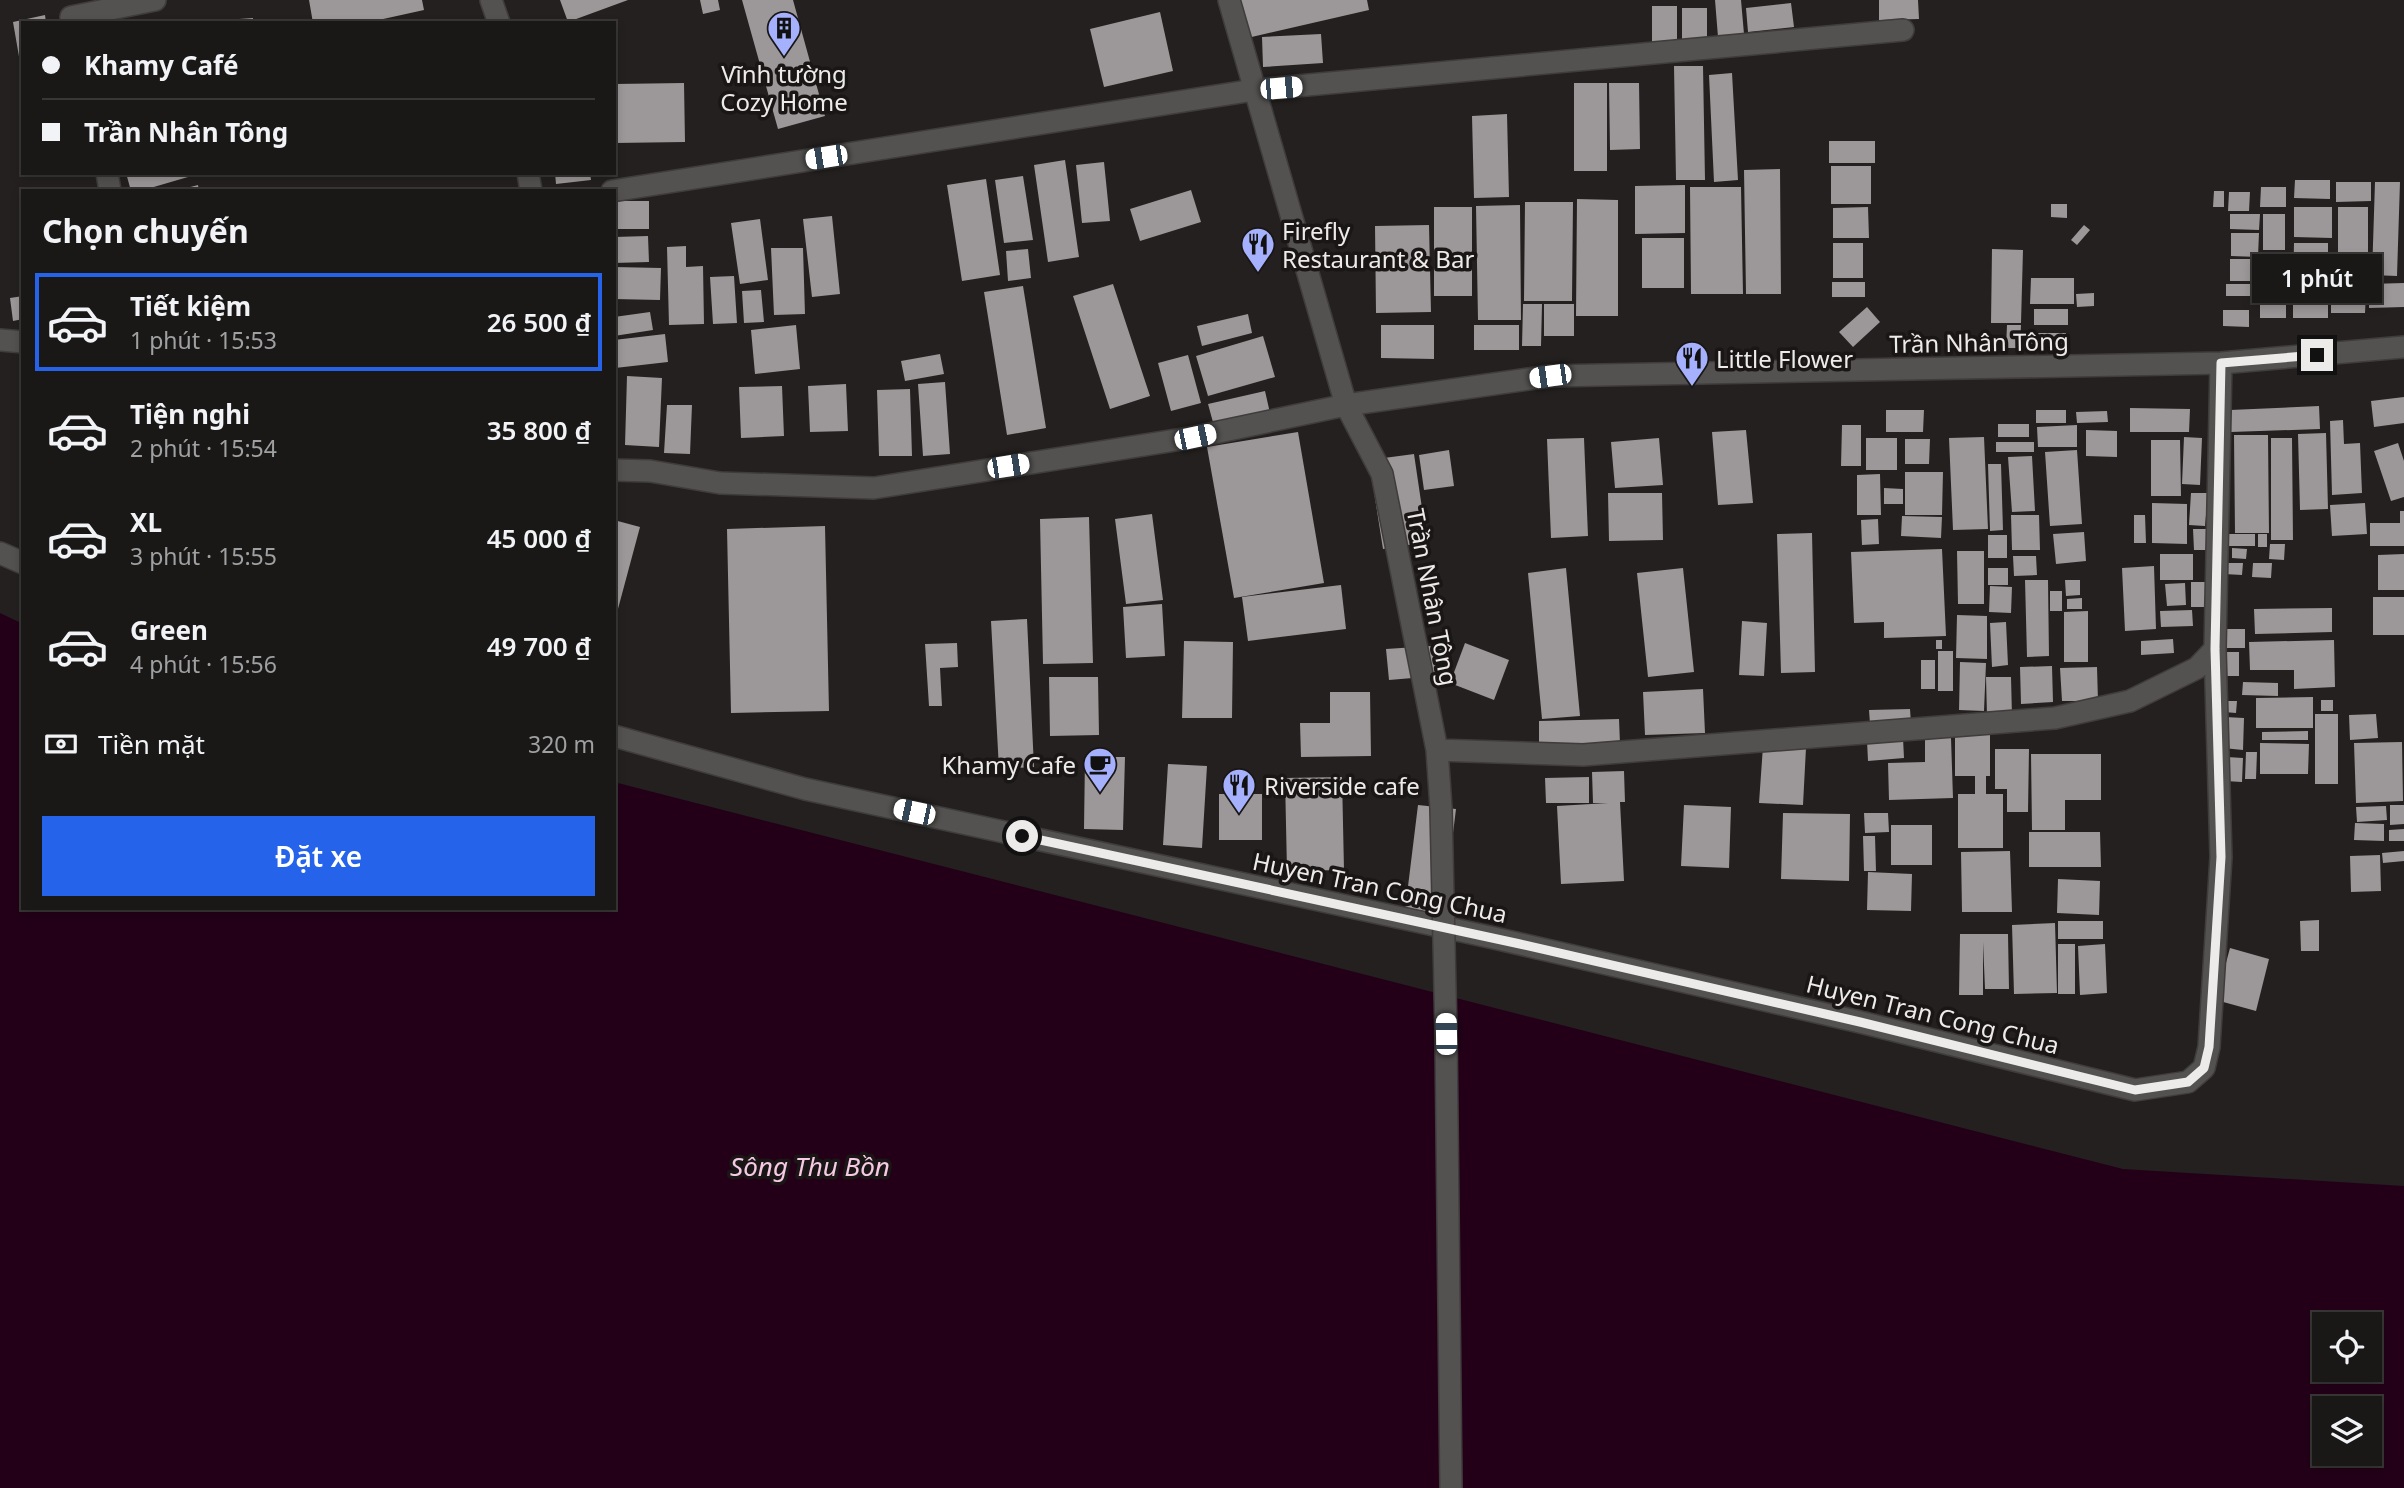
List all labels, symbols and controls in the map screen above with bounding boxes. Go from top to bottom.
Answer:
building icon: Vĩnh tường Cozy Home [765,9,803,58]
text: Khamy Café [84,47,239,83]
place label: Vĩnh tường Cozy Home [720,57,848,118]
car [1260,76,1303,100]
text: Trần Nhân Tông [84,114,288,150]
car [804,143,849,171]
text: Chọn chuyến [42,209,249,252]
place label: Firefly Restaurant & Bar [1282,214,1474,275]
restaurant icon: Firefly Restaurant & Bar [1239,225,1277,274]
callout: 1 phút [2252,254,2382,302]
text: 1 phút [2281,262,2353,294]
text: Tiết kiệm [130,288,251,324]
icon: car [46,291,109,354]
text: 26 500 ₫ [487,304,591,340]
text: 1 phút · 15:53 [130,324,277,356]
street label: Trần Nhân Tông [1889,324,2069,360]
restaurant icon: Little Flower [1673,339,1711,388]
route end [2301,339,2333,371]
place label: Little Flower [1716,342,1853,375]
car [1528,363,1573,389]
text: Tiện nghi [130,396,250,432]
icon: car [46,399,109,462]
text: 35 800 ₫ [487,412,591,448]
car [1173,422,1218,452]
text: 2 phút · 15:54 [130,432,277,464]
car [986,452,1031,480]
text: XL [130,504,162,540]
street label: Trần Nhân Tông [1400,506,1466,688]
icon: car [46,507,109,570]
text: 45 000 ₫ [487,520,591,556]
text: 3 phút · 15:55 [130,540,277,572]
text: Green [130,612,208,648]
icon: car [46,615,109,678]
text: 49 700 ₫ [487,628,591,664]
text: 4 phút · 15:56 [130,648,277,680]
icon: cash [42,725,80,763]
text: Tiền mặt [98,726,205,762]
text: 320 m [528,728,595,760]
cafe icon: Khamy Cafe [1081,745,1119,794]
place label: Khamy Cafe [942,748,1076,781]
restaurant icon: Riverside cafe [1220,766,1258,815]
place label: Riverside cafe [1264,769,1420,802]
car [892,797,937,827]
button: Đặt xe [42,816,595,896]
route start [1006,820,1038,852]
street label: Huyen Tran Cong Chua [1250,844,1510,930]
street label: Huyen Tran Cong Chua [1803,967,2063,1061]
car [1436,1013,1457,1055]
water label: Sông Thu Bồn [730,1148,890,1184]
map controls [2312,1312,2382,1466]
button: locate [2312,1312,2382,1382]
button: layers [2312,1396,2382,1466]

